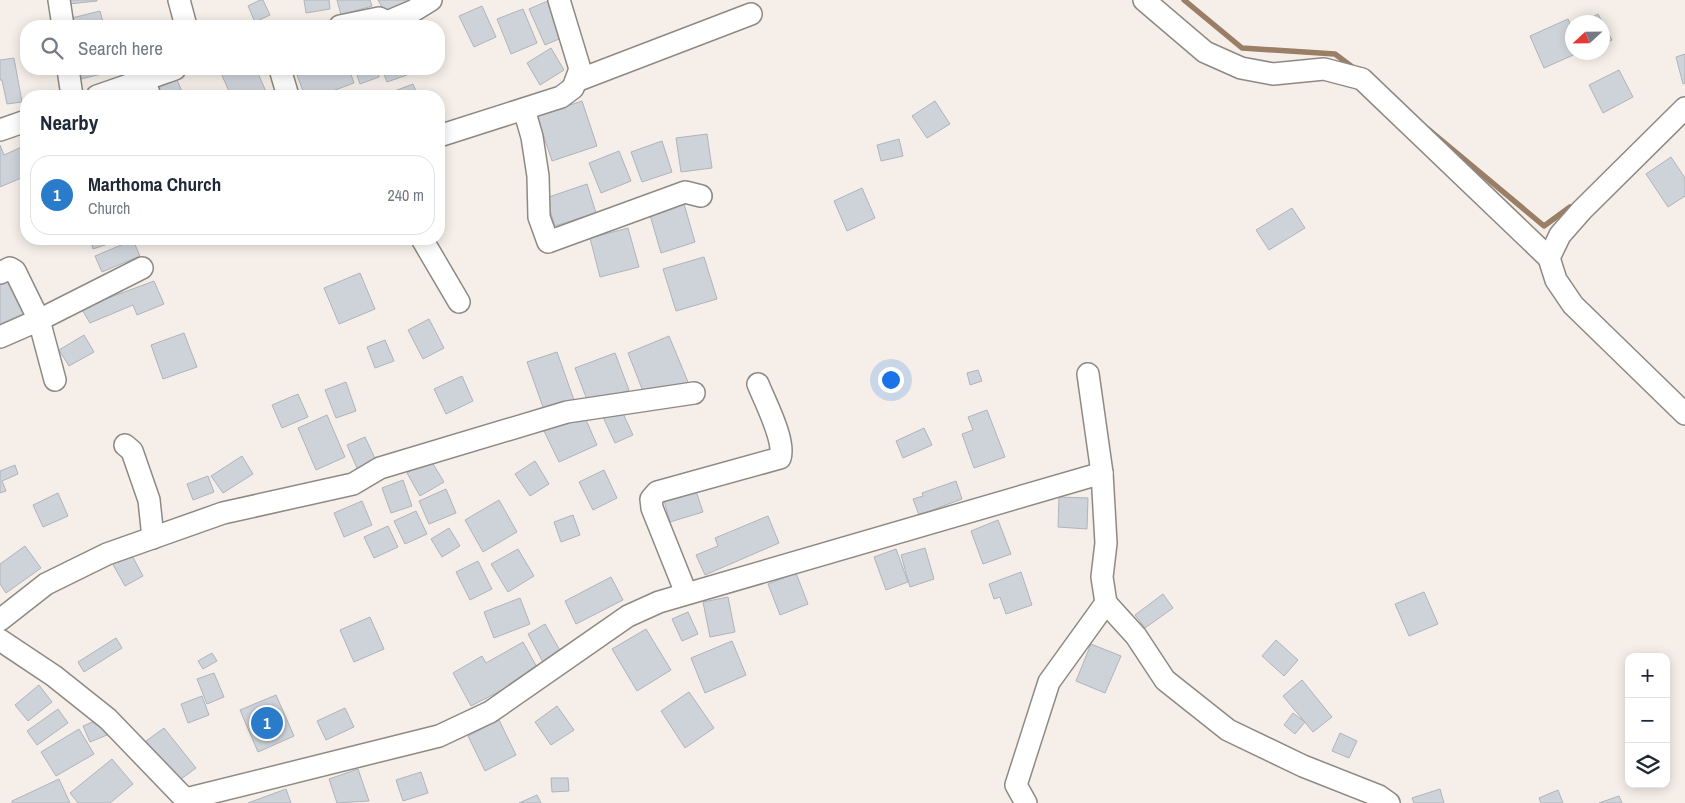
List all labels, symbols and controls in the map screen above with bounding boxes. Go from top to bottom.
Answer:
north arrow [1565,15,1610,60]
search box [20,20,445,75]
icon: search [38,34,66,62]
text: Search here [78,35,163,61]
text: Nearby [40,108,98,137]
text: Marthoma Church [88,171,221,197]
text: 1 [53,184,61,206]
text: 240 m [388,184,424,206]
text: Church [88,197,130,219]
your location [878,367,904,393]
map controls [1625,653,1670,788]
button: + [1625,653,1670,698]
button: − [1625,698,1670,743]
pin: 1 [251,704,283,742]
button: layers [1625,743,1670,788]

